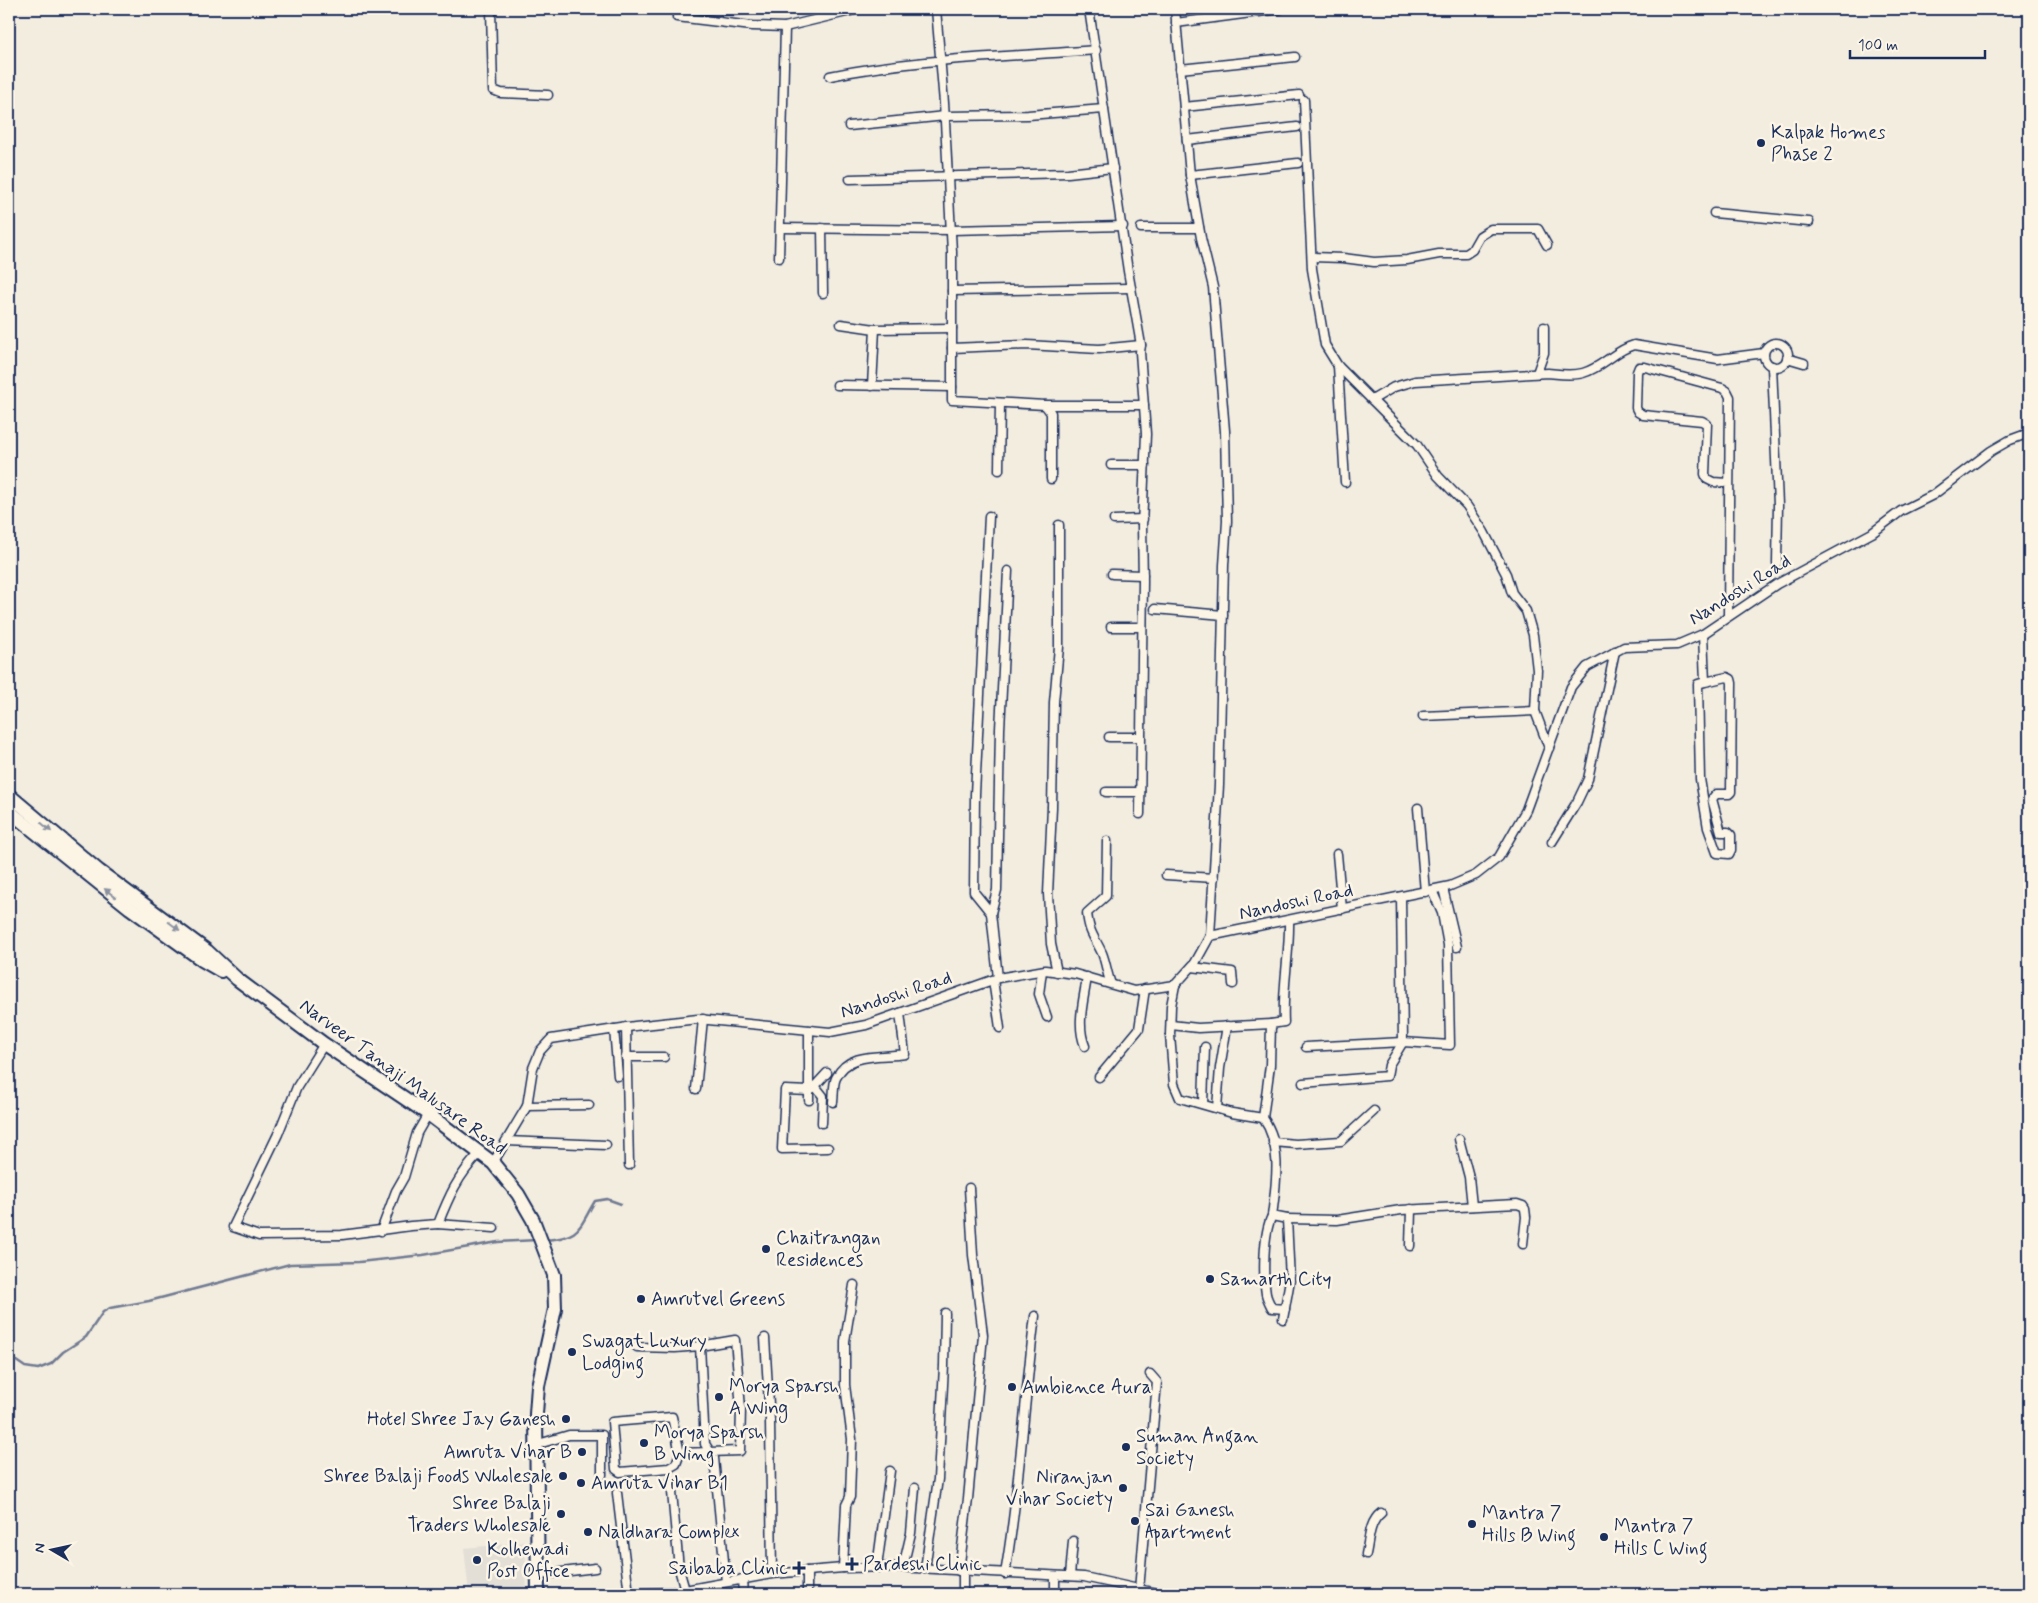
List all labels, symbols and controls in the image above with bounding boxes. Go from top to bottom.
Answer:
scale bar [1850,28,1986,60]
text: 100 m [1858,36,1898,56]
place label: Kalpak Homes Phase 2 [1771,120,1886,167]
marker: Kalpak Homes Phase 2 [1755,137,1767,149]
street label: Nandoshi Road [1684,549,1796,631]
one-way arrow [39,821,51,833]
street label: Nandoshi Road [1237,878,1355,926]
one-way arrow [104,887,117,898]
one-way arrow [167,921,180,932]
street label: Nandoshi Road [837,965,955,1025]
street label: Narveer Tanaji Malusare Road [294,993,512,1161]
place label: Chaitrangan Residences [776,1226,881,1273]
marker: Chaitrangan Residences [760,1243,772,1255]
place label: Samarth City [1220,1267,1331,1292]
marker: Samarth City [1204,1273,1216,1285]
place label: Amrutvel Greens [651,1287,785,1312]
marker: Amrutvel Greens [635,1293,647,1305]
place label: Swagat Luxury Lodging [582,1329,707,1379]
marker: Swagat Luxury Lodging [566,1346,578,1358]
place label: Morya Sparsh A Wing [729,1374,839,1423]
place label: Ambience Aura [1022,1375,1152,1400]
marker: Ambience Aura [1006,1381,1018,1393]
marker: Morya Sparsh A Wing [713,1391,725,1403]
place label: Hotel Shree Jay Ganesh [367,1407,556,1432]
marker: Hotel Shree Jay Ganesh [560,1413,572,1425]
place label: Morya Sparsh B Wing [654,1420,764,1468]
place label: Suman Angan Society [1136,1424,1258,1472]
marker: Morya Sparsh B Wing [638,1437,650,1449]
place label: Amruta Vihar B [443,1440,572,1465]
marker: Suman Angan Society [1120,1441,1132,1453]
marker: Amruta Vihar B [576,1446,588,1458]
place label: Shree Balaji Foods Wholesale [323,1464,553,1490]
place label: Niranjan Vihar Society [1006,1465,1113,1513]
marker: Shree Balaji Foods Wholesale [557,1470,569,1482]
place label: Amruta Vihar B1 [591,1471,728,1496]
marker: Amruta Vihar B1 [575,1477,587,1489]
marker: Niranjan Vihar Society [1117,1482,1129,1494]
place label: Shree Balaji Traders Wholesale [408,1491,551,1538]
place label: Sai Ganesh Apartment [1145,1498,1235,1547]
place label: Mantra 7 Hills B Wing [1482,1501,1576,1551]
marker: Shree Balaji Traders Wholesale [555,1508,567,1520]
place label: Mantra 7 Hills C Wing [1614,1514,1708,1564]
marker: Sai Ganesh Apartment [1129,1515,1141,1527]
marker: Mantra 7 Hills B Wing [1466,1518,1478,1530]
place label: Naldhara Complex [598,1520,740,1545]
north arrow [28,1526,78,1576]
marker: Naldhara Complex [582,1526,594,1538]
marker: Mantra 7 Hills C Wing [1598,1531,1610,1543]
place label: Kolhewadi Post Office [487,1537,570,1584]
text: N [31,1542,50,1554]
place label: Pardeshi Clinic [863,1552,982,1577]
marker: Kolhewadi Post Office [471,1554,483,1566]
place label: Saibaba Clinic [668,1556,788,1581]
marker: Pardeshi Clinic [845,1557,859,1571]
marker: Saibaba Clinic [792,1561,806,1575]

